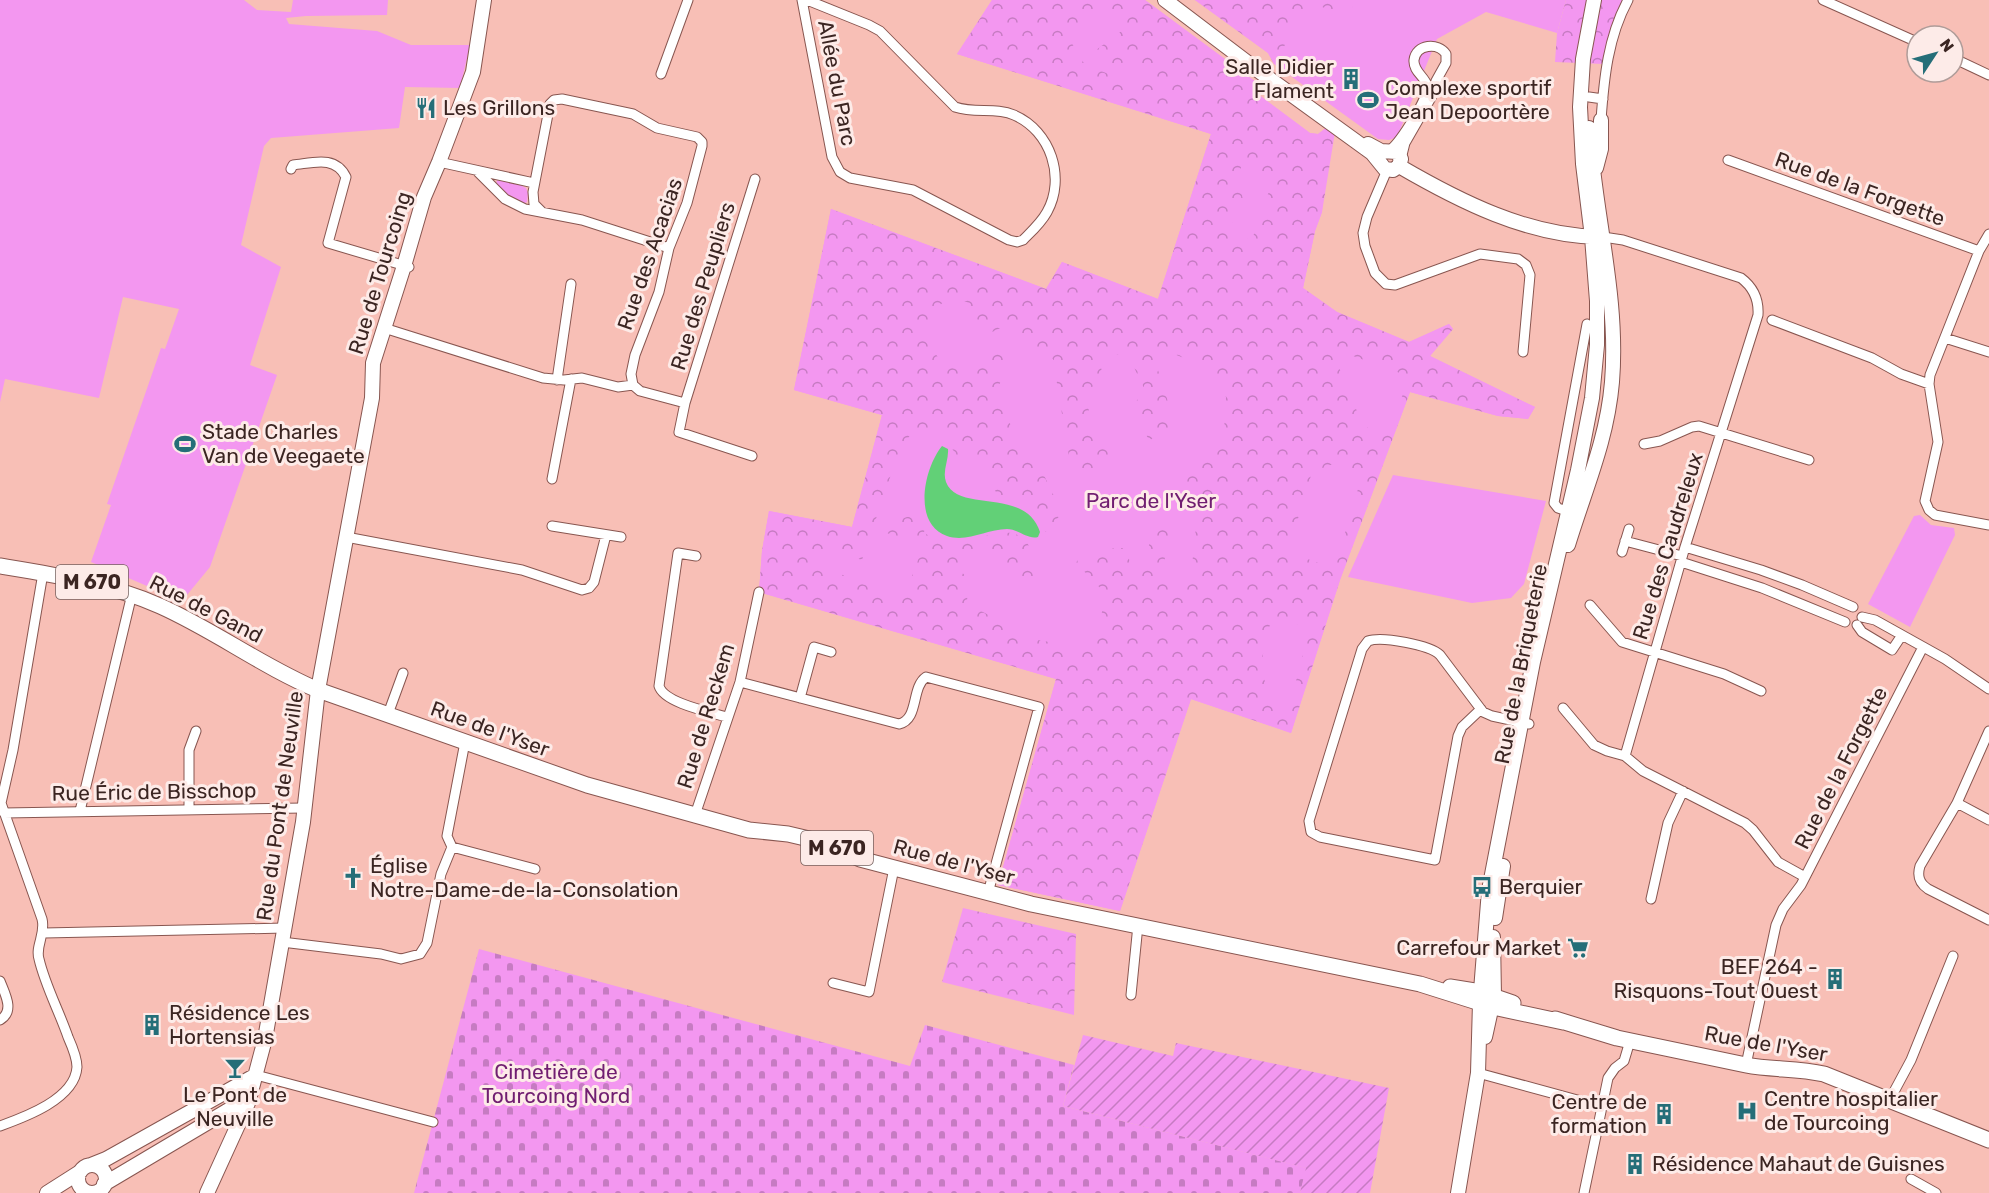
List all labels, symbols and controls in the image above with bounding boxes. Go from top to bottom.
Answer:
street label: Allée du Parc [813,18,862,148]
north arrow [1905,24,1965,84]
text: N [1936,35,1958,56]
place label: Salle Didier Flament [1225,54,1334,103]
building icon: Salle Didier Flament [1339,67,1363,91]
place label: Complexe sportif Jean Depoortère [1385,75,1551,124]
sports icon: Complexe sportif Jean Depoortère [1356,88,1380,112]
place label: Les Grillons [443,95,555,120]
restaurant icon: Les Grillons [414,96,438,120]
street label: Rue de la Forgette [1772,146,1948,231]
street label: Rue des Acacias [612,175,687,333]
street label: Rue de Tourcoing [343,188,416,357]
street label: Rue des Peupliers [665,199,740,373]
place label: Stade Charles Van de Veegaete [202,419,365,468]
sports icon: Stade Charles Van de Veegaete [173,432,197,456]
street label: Rue des Caudreleux [1627,449,1708,643]
park label: Parc de l'Yser [1086,488,1216,513]
street label: Rue de la Briqueterie [1489,562,1552,766]
road number: M 670 [56,565,128,599]
street label: Rue de Gand [145,569,267,648]
street label: Rue de Reckem [672,640,739,791]
street label: Rue de la Forgette [1789,682,1892,853]
street label: Rue du Pont de Neuville [251,689,308,923]
street label: Rue de l'Yser [427,695,553,762]
street label: Rue Éric de Bisschop [51,777,257,806]
road number: M 670 [801,831,873,865]
street label: Rue de l'Yser [891,833,1018,890]
place label: Église Notre-Dame-de-la-Consolation [370,853,678,902]
church icon: Église Notre-Dame-de-la-Consolation [341,866,365,890]
place label: Berquier [1499,874,1583,899]
bus stop icon: Berquier [1470,875,1494,899]
place label: Carrefour Market [1396,935,1561,960]
supermarket icon: Carrefour Market [1566,936,1590,960]
place label: BEF 264 - Risquons-Tout Ouest [1613,954,1818,1003]
building icon: BEF 264 - Risquons-Tout Ouest [1823,967,1847,991]
place label: Résidence Les Hortensias [169,1000,310,1049]
building icon: Résidence Les Hortensias [140,1013,164,1037]
street label: Rue de l'Yser [1703,1020,1830,1067]
bar icon: Le Pont de Neuville [223,1056,247,1080]
park label: Cimetière de Tourcoing Nord [482,1059,630,1108]
place label: Le Pont de Neuville [183,1082,287,1131]
place label: Centre hospitalier de Tourcoing [1764,1086,1938,1135]
place label: Centre de formation [1551,1089,1647,1138]
hospital icon: Centre hospitalier de Tourcoing [1735,1099,1759,1123]
building icon: Centre de formation [1652,1102,1676,1126]
place label: Résidence Mahaut de Guisnes [1652,1151,1945,1176]
building icon: Résidence Mahaut de Guisnes [1623,1152,1647,1176]

